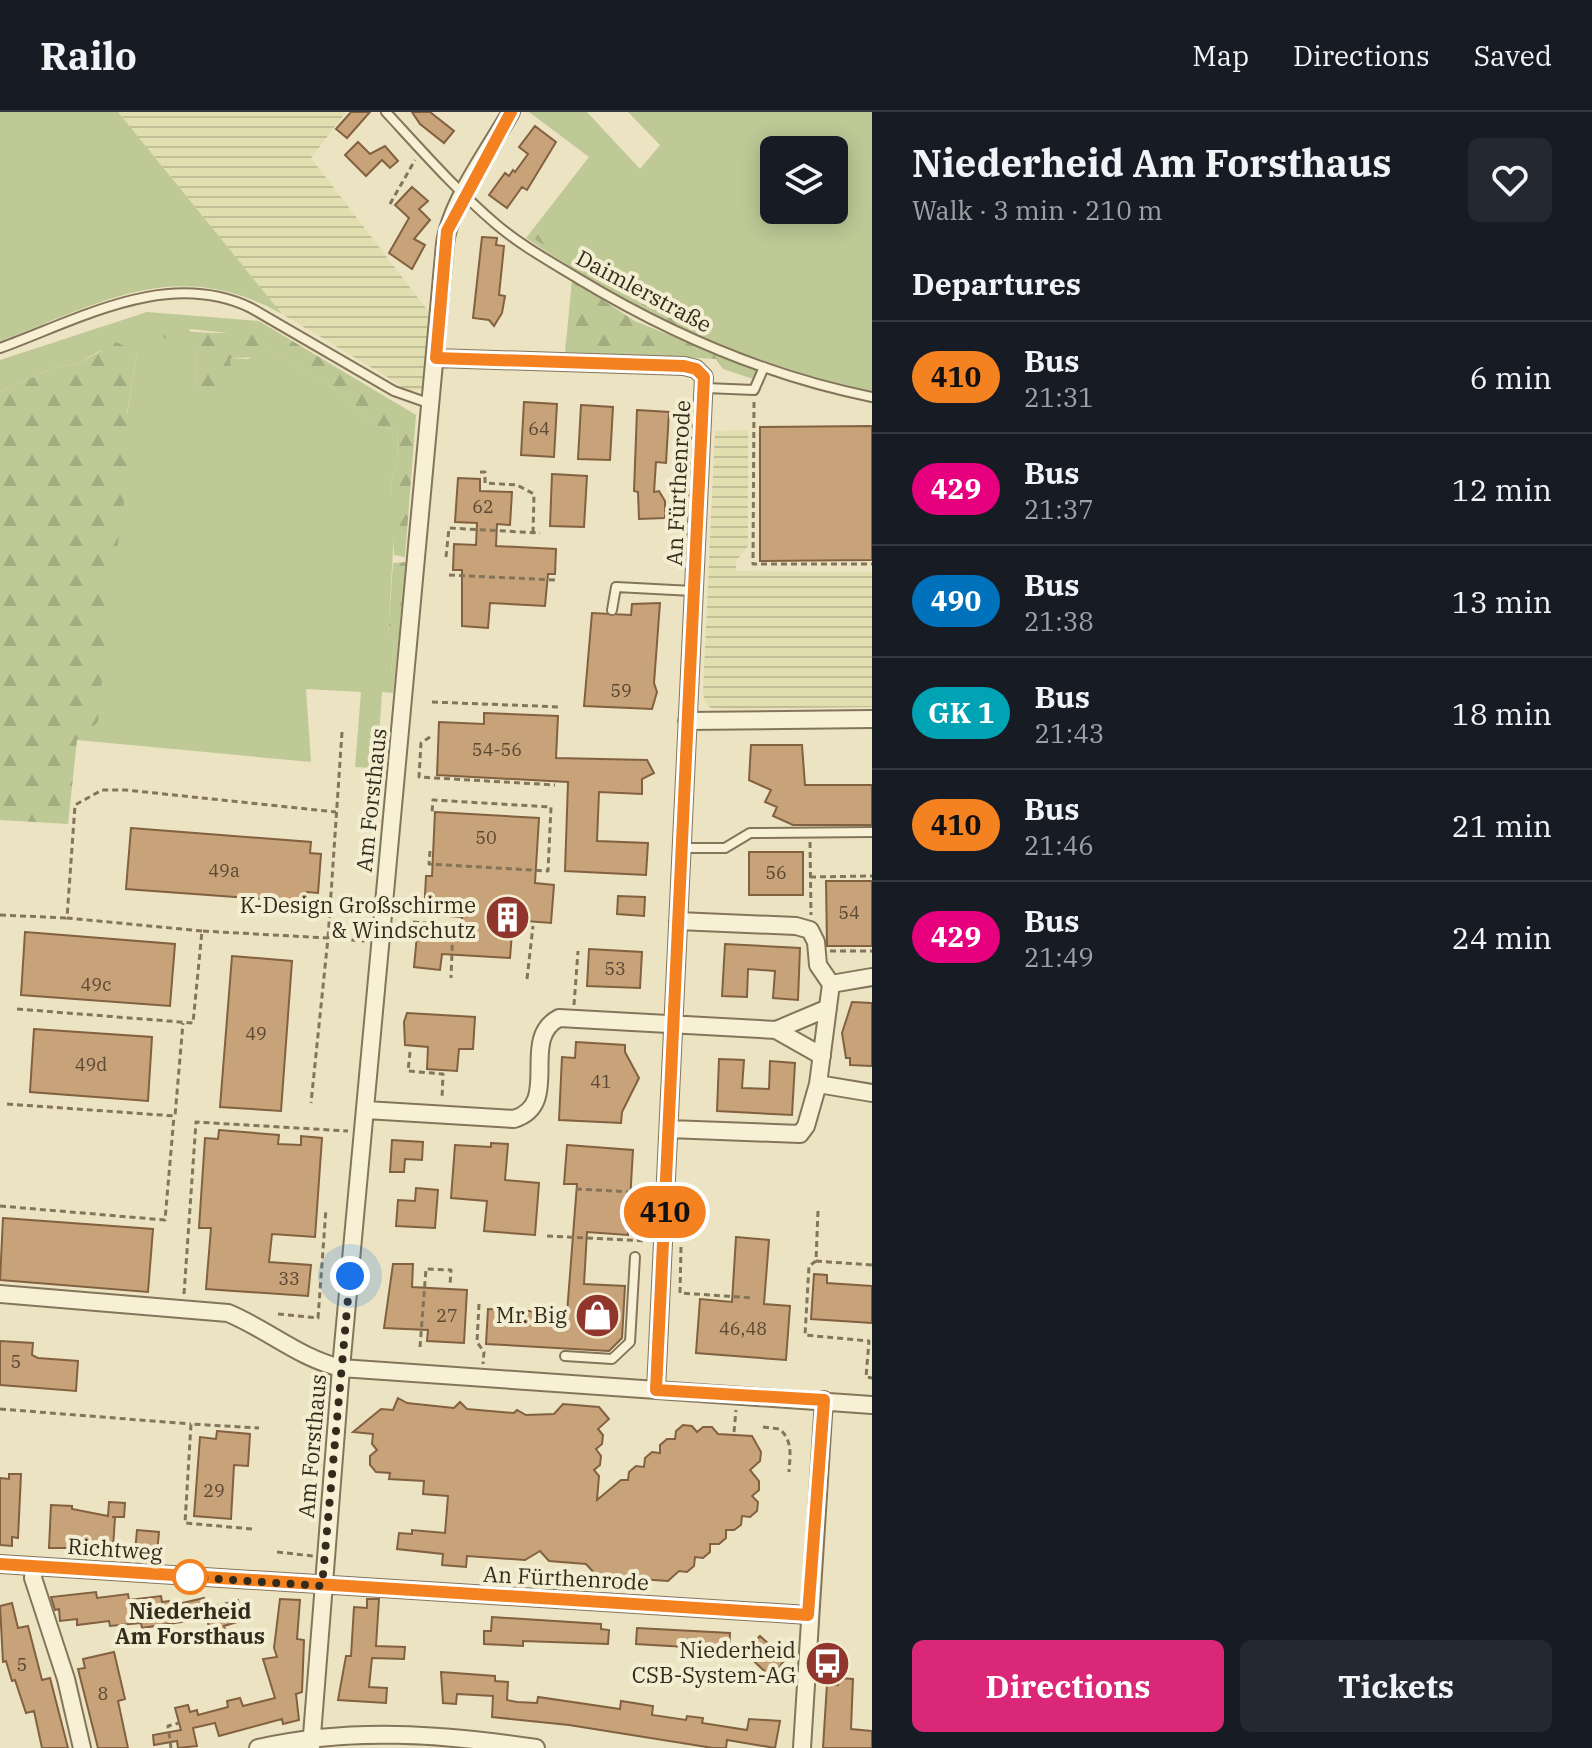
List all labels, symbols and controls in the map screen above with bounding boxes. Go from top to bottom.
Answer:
text: Railo [40,31,137,80]
text: Map [1192,37,1249,74]
text: Directions [1293,37,1430,74]
text: Saved [1474,37,1552,74]
map controls [760,136,848,224]
button: layers [760,136,848,224]
text: Niederheid Am Forsthaus [912,138,1392,187]
button: heart [1468,138,1552,222]
text: Walk · 3 min · 210 m [912,193,1163,227]
street label: Daimlerstraße [571,243,717,338]
text: Departures [912,264,1081,303]
text: Bus [1024,341,1079,380]
text: 410 [931,358,981,395]
text: 6 min [1470,358,1552,397]
text: 21:31 [1024,380,1094,414]
street label: An Fürthenrode [659,399,696,567]
house number: 64 [528,417,550,440]
text: Bus [1024,453,1079,492]
text: 429 [931,470,981,507]
text: 12 min [1452,470,1552,509]
text: 21:37 [1024,492,1094,526]
house number: 62 [472,495,494,518]
text: Bus [1024,565,1079,604]
text: 490 [931,582,981,619]
text: 13 min [1452,582,1552,621]
text: 21:38 [1024,604,1094,638]
text: Bus [1034,677,1090,716]
house number: 59 [610,679,632,702]
text: GK 1 [928,694,994,731]
text: 18 min [1452,694,1552,733]
text: 21:43 [1034,716,1104,750]
street label: Am Forsthaus [349,727,392,873]
house number: 54-56 [472,738,522,761]
text: Bus [1024,789,1079,828]
text: 410 [931,806,981,843]
text: 21 min [1452,806,1552,845]
house number: 50 [475,826,497,849]
text: 21:46 [1024,828,1094,862]
house number: 49a [208,859,240,882]
house number: 56 [765,861,787,884]
place label: K-Design Großschirme & Windschutz [240,890,476,944]
building icon: K-Design Großschirme & Windschutz [483,894,531,942]
house number: 54 [838,901,860,924]
text: Bus [1024,901,1079,940]
text: 429 [931,918,981,955]
text: 24 min [1452,918,1552,957]
text: 21:49 [1024,940,1094,974]
house number: 53 [604,957,626,980]
house number: 49c [81,973,111,996]
house number: 49 [245,1022,267,1045]
house number: 49d [75,1053,107,1076]
house number: 41 [590,1070,612,1093]
line badge: 410 [619,1186,711,1238]
text: 410 [640,1193,690,1230]
your location [330,1256,370,1296]
house number: 33 [278,1267,300,1290]
shop icon: Mr. Big [574,1291,622,1339]
place label: Mr. Big [496,1300,567,1329]
house number: 27 [436,1304,458,1327]
house number: 46,48 [719,1317,767,1340]
house number: 5 [11,1350,21,1373]
street label: Am Forsthaus [291,1373,332,1519]
house number: 29 [203,1479,225,1502]
street label: Richtweg [67,1531,164,1566]
street label: An Fürthenrode [482,1559,650,1596]
marker: Niederheid Am Forsthaus [173,1560,207,1594]
place label: Niederheid Am Forsthaus [115,1596,265,1650]
place label: Niederheid CSB-System-AG [632,1635,796,1689]
bus stop icon: Niederheid CSB-System-AG [803,1639,851,1687]
button: Directions [912,1640,1224,1732]
button: Tickets [1240,1640,1552,1732]
house number: 5 [17,1653,27,1676]
house number: 8 [98,1682,108,1705]

